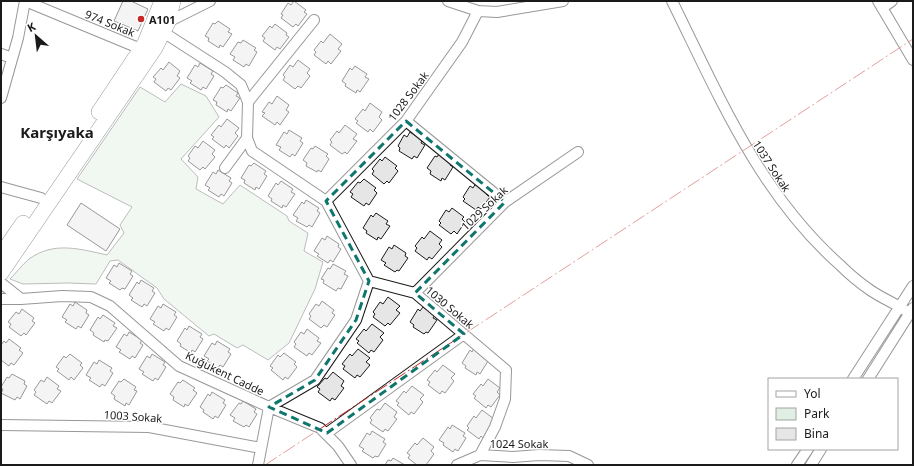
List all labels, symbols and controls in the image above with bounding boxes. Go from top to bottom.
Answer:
street label: 974 Sokak [83,6,137,40]
place label: A101 [149,12,176,27]
marker: A101 [136,14,146,24]
north arrow [16,16,56,56]
text: K [24,18,38,35]
street label: 1028 Sokak [384,68,432,124]
district label: Karşıyaka [20,122,94,142]
street label: 1037 Sokak [750,137,794,195]
street label: 1029 Sokak [457,182,511,233]
street label: 1030 Sokak [423,282,477,332]
street label: Kuğukent Cadde [183,347,267,399]
legend [768,378,898,450]
text: Yol [804,385,821,402]
text: Park [804,405,830,422]
street label: 1003 Sokak [103,406,163,426]
text: Bina [804,425,829,442]
street label: 1024 Sokak [490,436,548,451]

